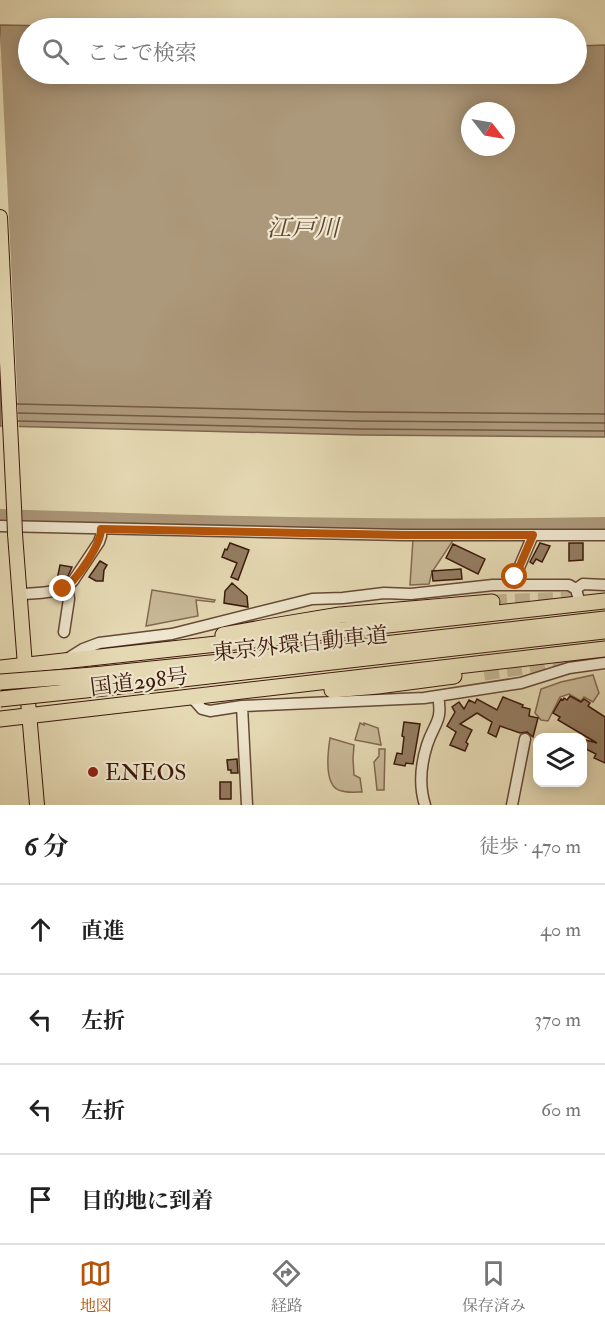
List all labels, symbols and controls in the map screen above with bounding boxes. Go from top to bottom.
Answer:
search box [18,18,587,84]
icon: search [39,35,72,68]
text: ここで検索 [87,39,197,67]
north arrow [461,102,515,156]
water label: 江戸川 [267,213,342,244]
route start [501,563,527,589]
route end [49,575,75,601]
street label: 東京外環自動車道 [211,621,389,667]
street label: 国道298号 [88,662,190,702]
map controls [533,733,587,787]
button: layers [533,733,587,787]
place label: ENEOS [105,759,187,787]
marker: ENEOS [86,765,100,779]
text: 6 分 [24,831,69,863]
text: 徒歩 · 470 m [479,834,581,859]
icon: ahead [24,913,57,946]
text: 直進 [81,917,125,945]
text: 40 m [540,917,581,942]
icon: left [24,1003,57,1036]
text: 左折 [81,1007,125,1035]
text: 370 m [534,1007,581,1032]
icon: left [24,1093,57,1126]
text: 左折 [81,1097,125,1125]
text: 60 m [541,1097,581,1122]
icon: arrive [24,1183,57,1216]
text: 目的地に到着 [81,1187,213,1215]
tab: 地図 [79,1257,112,1316]
tab: 経路 [270,1257,303,1316]
tab: 保存済み [462,1257,526,1316]

